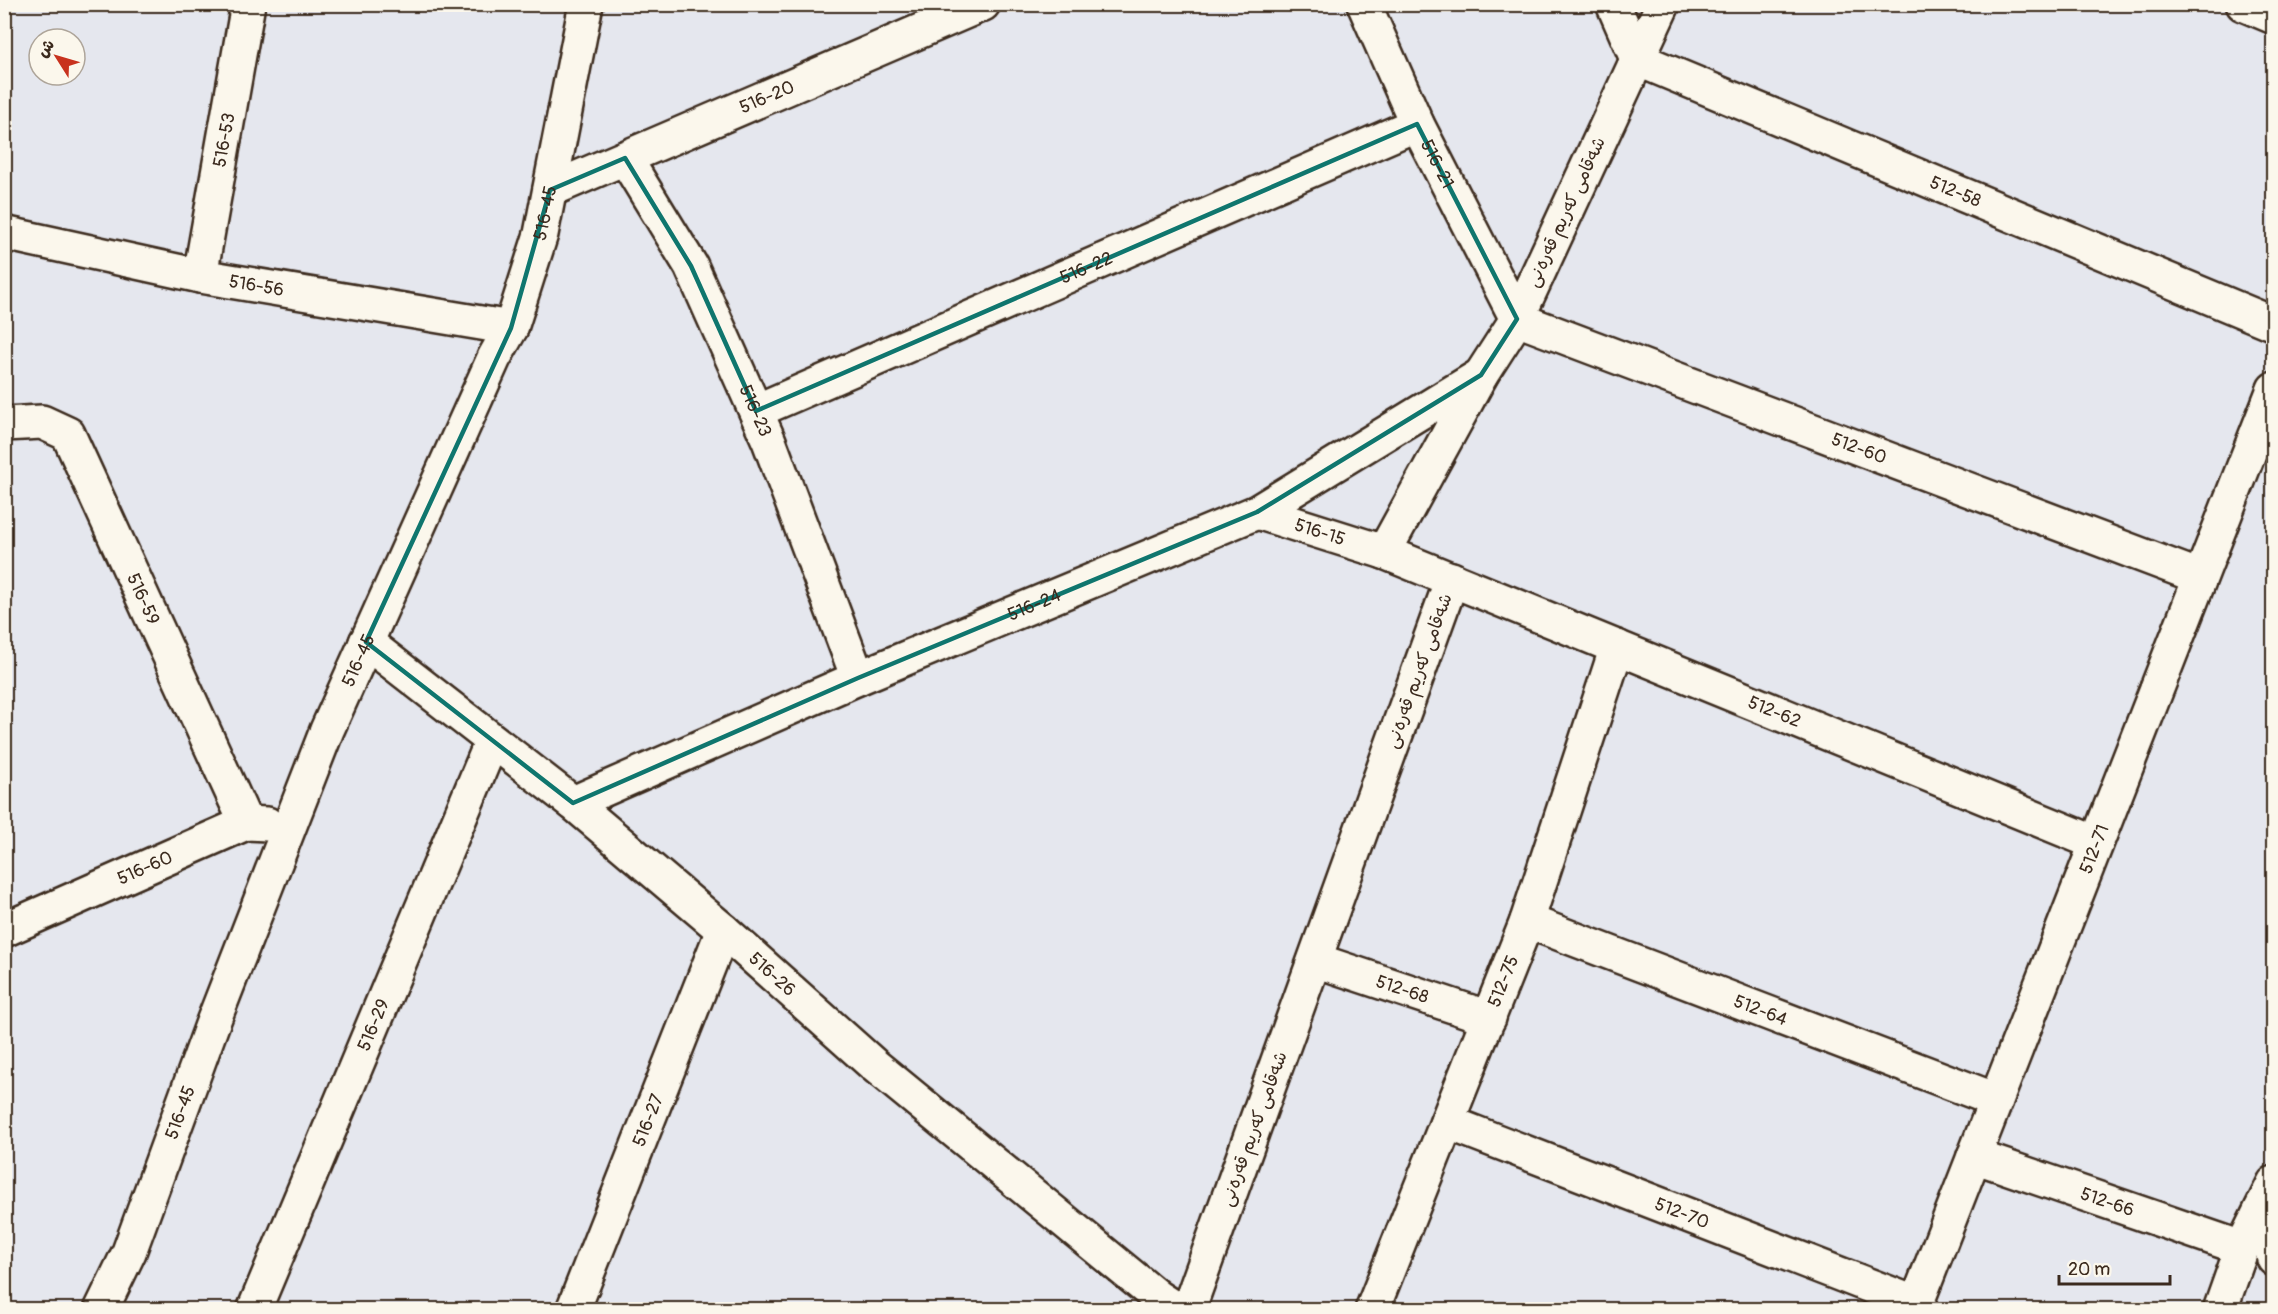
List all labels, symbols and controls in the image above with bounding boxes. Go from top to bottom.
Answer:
north arrow [27,27,87,87]
text: ش [33,36,59,62]
street label: 516-20 [736,75,798,119]
street label: 516-53 [208,111,240,169]
street label: شەقامی کەریم قەرەنی [1521,133,1613,292]
street label: 516-21 [1415,135,1460,192]
street label: 512-58 [1926,171,1985,212]
street label: 516-45 [528,184,562,243]
street label: 516-22 [1056,246,1116,289]
street label: 516-56 [227,270,286,301]
street label: 516-23 [734,381,777,440]
street label: 512-60 [1828,427,1890,469]
street label: 516-15 [1292,513,1348,551]
street label: 516-59 [122,570,165,628]
street label: 516-24 [1004,583,1065,626]
street label: شەقامی کەریم قەرەنی [1380,590,1460,752]
street label: 516-45 [336,631,380,690]
street label: 512-62 [1745,691,1804,733]
street label: 512-71 [2074,821,2114,877]
street label: 516-60 [114,846,176,890]
street label: 516-26 [744,947,801,1001]
street label: 512-75 [1482,952,1524,1010]
street label: 512-68 [1373,970,1432,1009]
street label: 512-64 [1731,990,1791,1031]
street label: 516-29 [352,995,394,1054]
street label: شەقامی کەریم قەرەنی [1215,1048,1295,1210]
street label: 516-45 [160,1083,200,1142]
street label: 516-27 [627,1090,669,1150]
street label: 512-66 [2077,1182,2137,1222]
street label: 512-70 [1652,1192,1712,1234]
scale bar [2059,1248,2170,1286]
text: 20 m [2068,1258,2110,1281]

